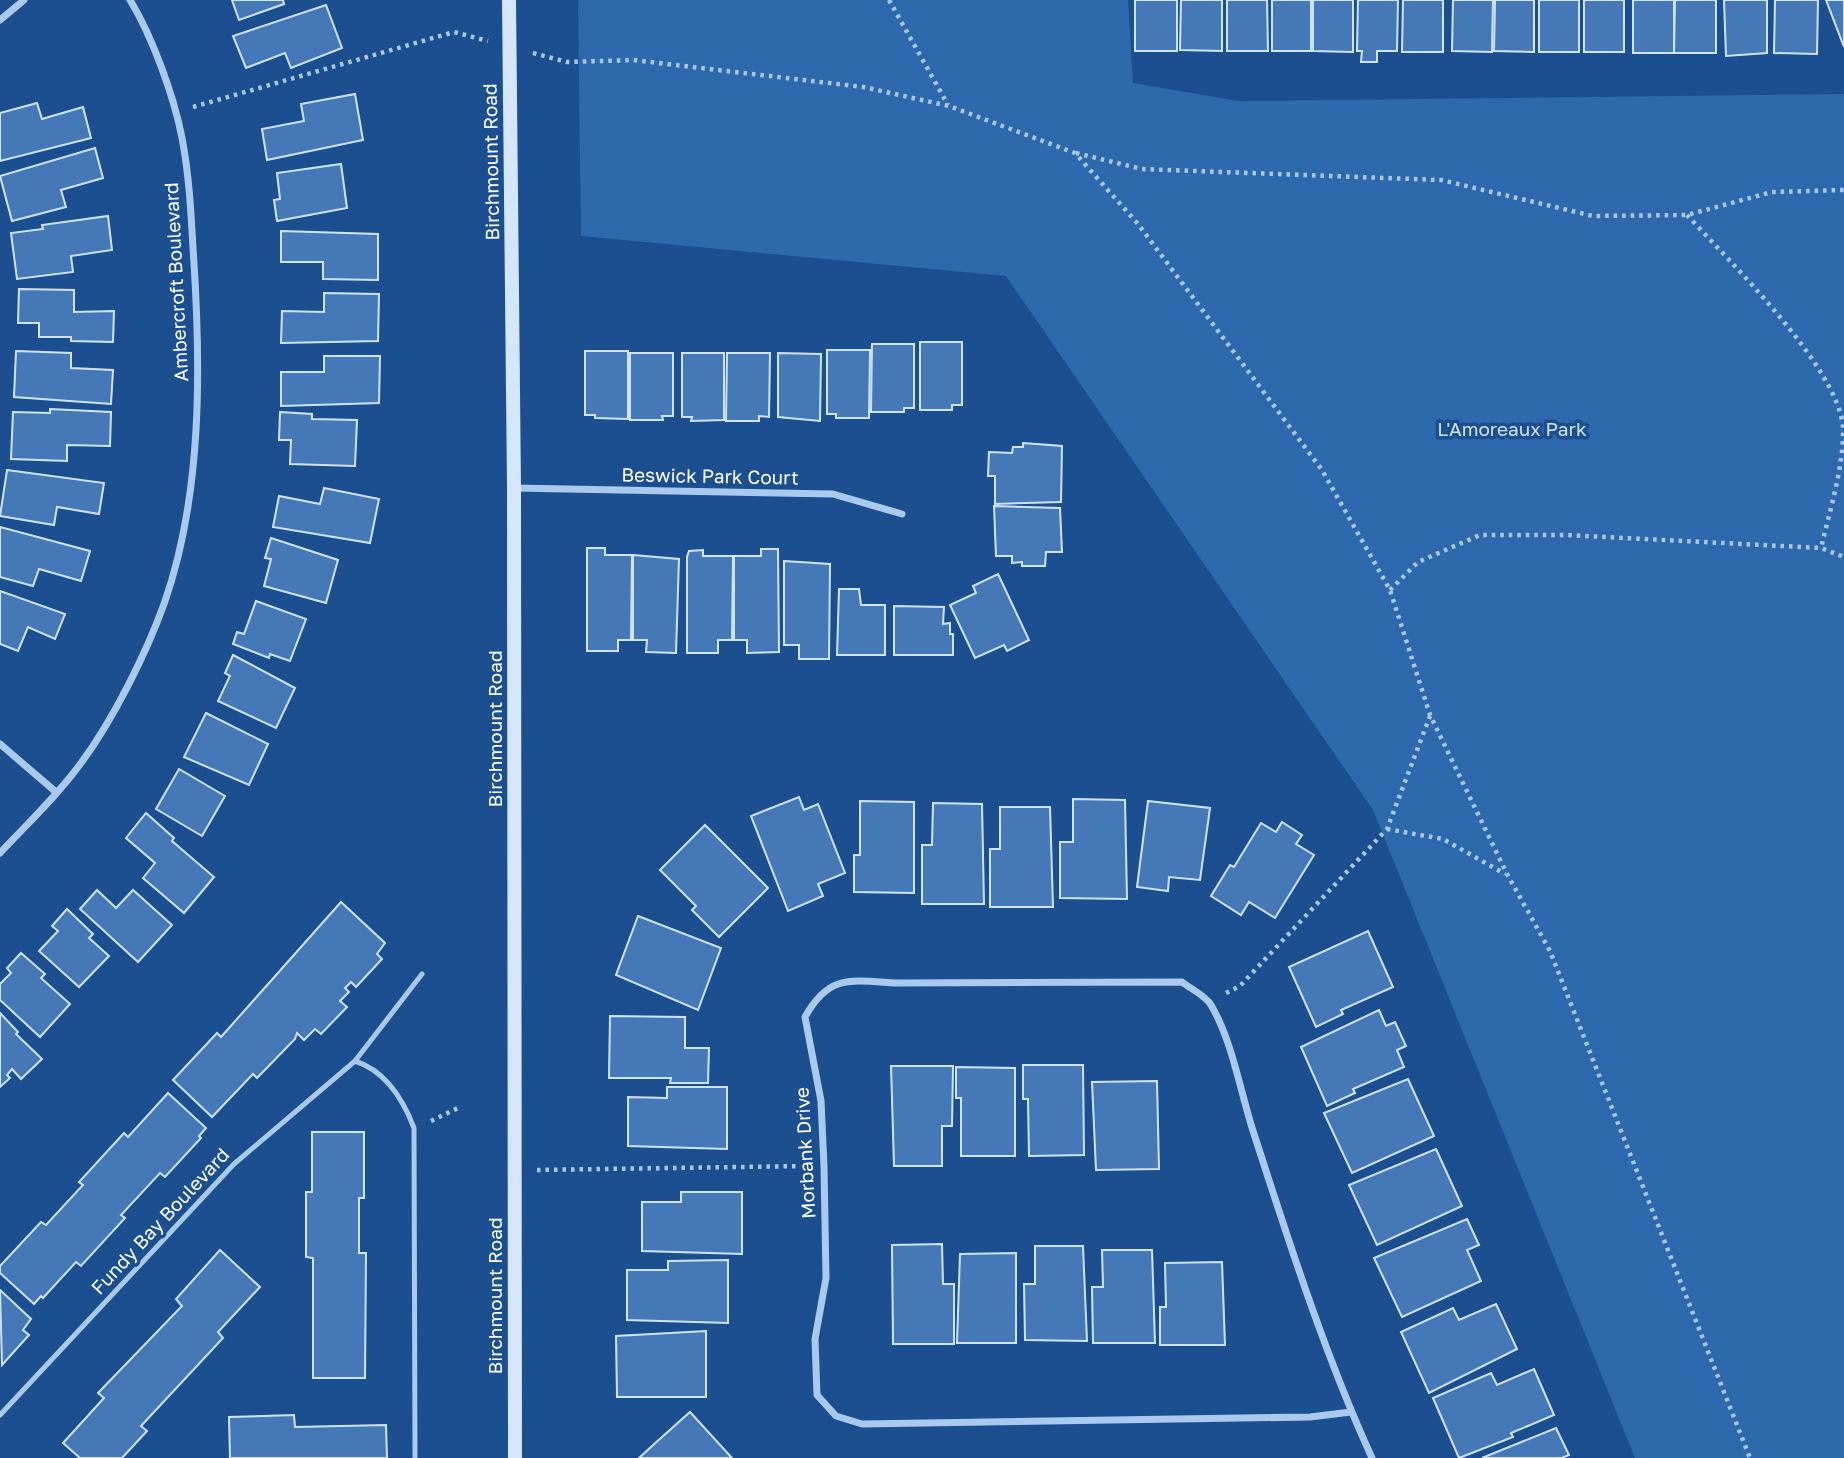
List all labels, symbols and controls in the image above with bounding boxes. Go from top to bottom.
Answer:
street label: Birchmount Road [478,83,503,241]
street label: Ambercroft Boulevard [159,182,192,382]
park label: L'Amoreaux Park [1437,417,1587,440]
street label: Beswick Park Court [621,462,799,489]
street label: Birchmount Road [483,650,506,808]
street label: Morbank Drive [790,1087,819,1219]
street label: Fundy Bay Boulevard [86,1143,233,1299]
street label: Birchmount Road [483,1217,506,1375]

